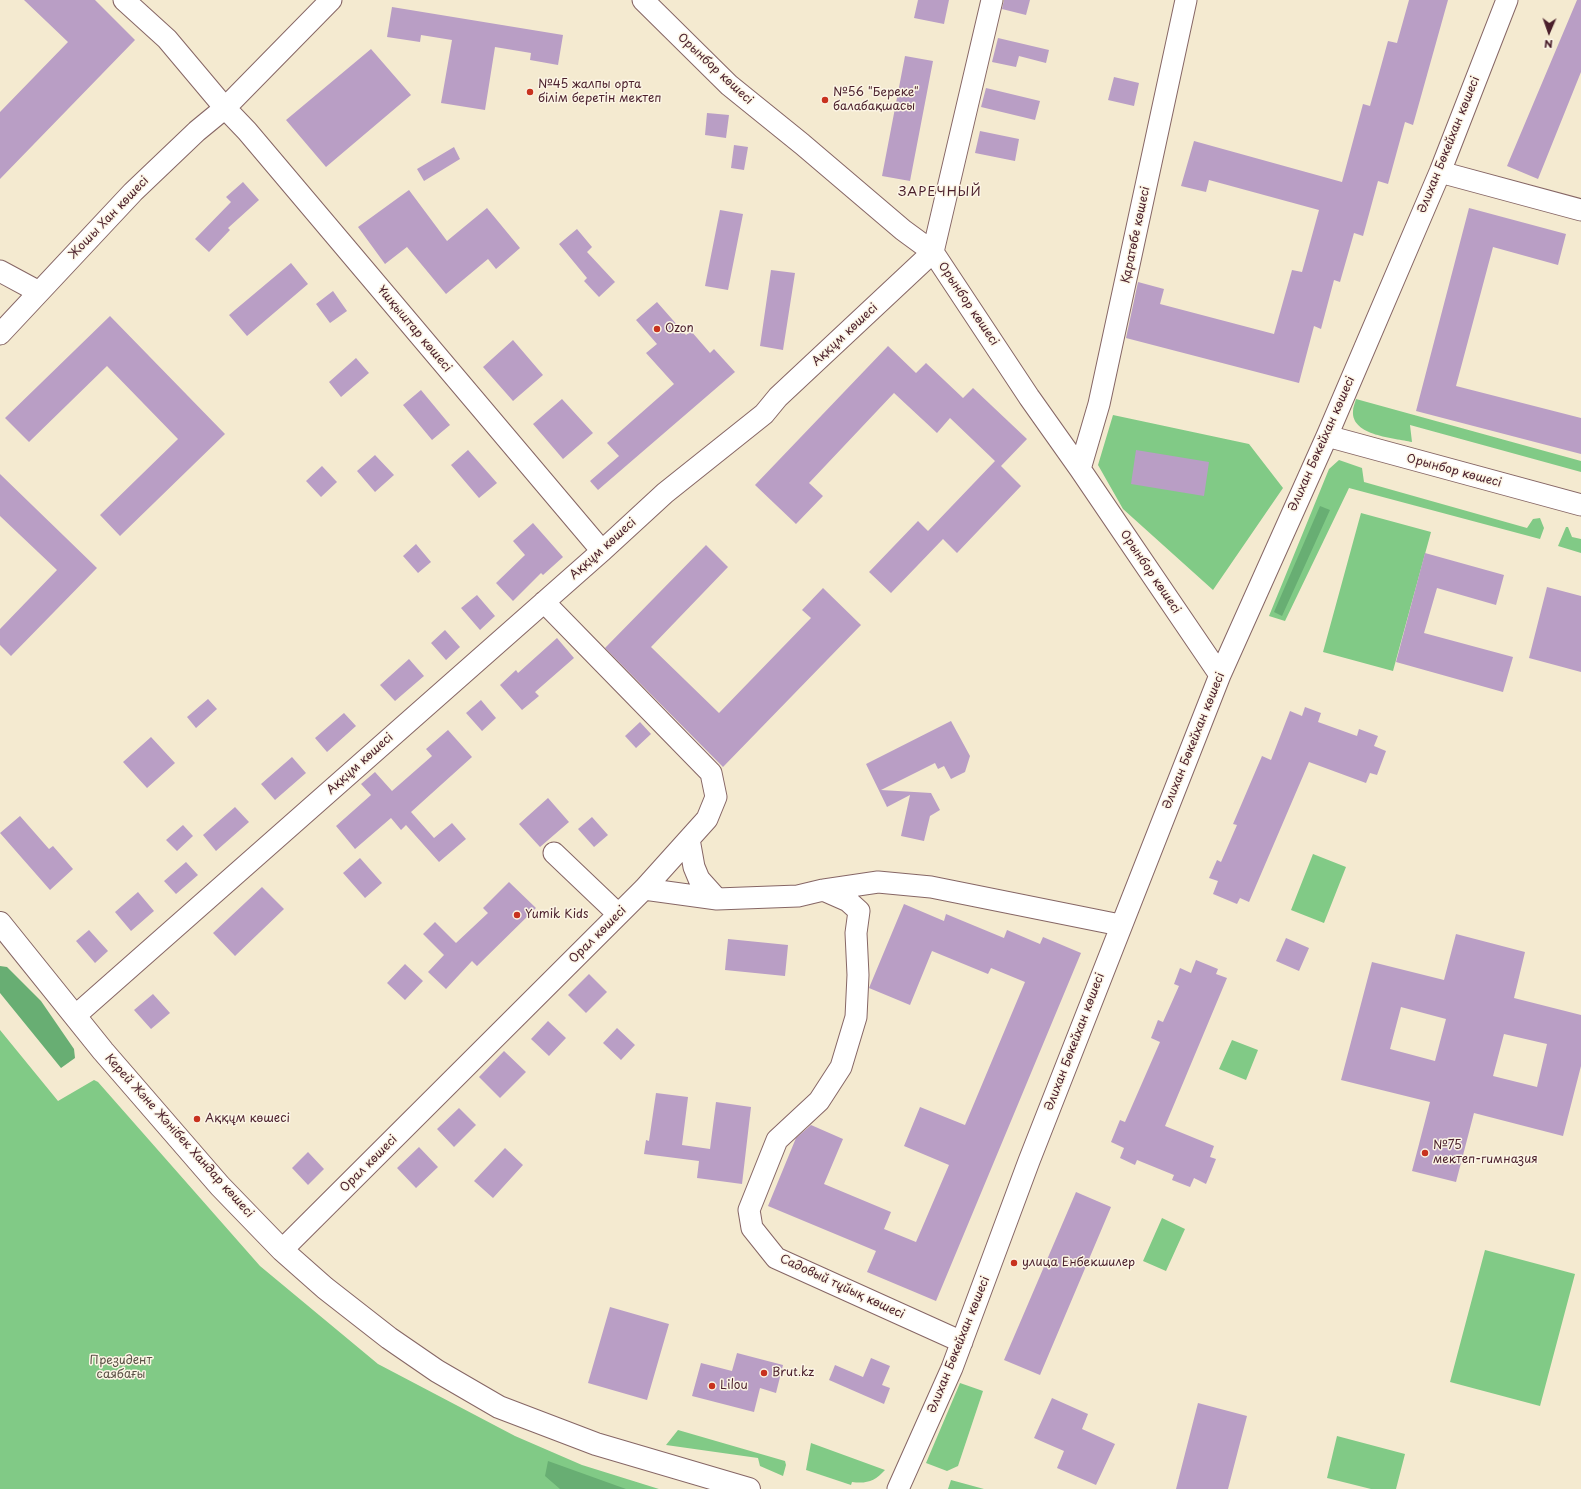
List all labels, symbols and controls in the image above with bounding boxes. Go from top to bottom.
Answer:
north arrow [1529,12,1569,52]
street label: Орынбор көшесі [674,30,756,108]
text: N [1544,36,1553,53]
street label: Әлихан Бөкейхан көшесі [1415,74,1483,216]
place label: №45 жалпы орта білім беретін мектеп [538,78,662,106]
place label: №56 "Береке" балабақшасы [833,86,919,114]
marker: №45 жалпы орта білім беретін мектеп [525,87,535,97]
marker: №56 "Береке" балабақшасы [820,95,830,105]
street label: Жошы Хан көшесі [66,174,152,262]
district label: ЗАРЕЧНЫЙ [898,184,982,200]
street label: Қаратөбе көшесі [1119,185,1153,285]
street label: Орынбор көшесі [935,259,1001,349]
street label: Ұшқыштар көшесі [374,283,454,375]
street label: Аққұм көшесі [809,301,881,369]
place label: Ozon [665,322,694,336]
marker: Ozon [652,324,662,334]
street label: Әлихан Бөкейхан көшесі [1286,374,1358,514]
street label: Орынбор көшесі [1405,451,1503,491]
street label: Аққұм көшесі [567,515,639,583]
street label: Орынбор көшесі [1117,527,1183,617]
street label: Әлихан Бөкейхан көшесі [1160,670,1228,812]
street label: Аққұм көшесі [324,730,396,798]
street label: Орал көшесі [566,903,630,967]
place label: Yumik Kids [525,908,588,922]
marker: Yumik Kids [512,910,522,920]
street label: Әлихан Бөкейхан көшесі [1042,971,1108,1113]
street label: Керей Және Жәнібек Хандар көшесі [102,1051,256,1221]
place label: Аққұм көшесі [205,1112,290,1126]
marker: Аққұм көшесі [192,1114,202,1124]
street label: Орал көшесі [337,1132,401,1196]
place label: №75 мектеп-гимназия [1433,1139,1538,1167]
marker: №75 мектеп-гимназия [1420,1148,1430,1158]
street label: Садовый тұйық көшесі [777,1252,907,1322]
place label: улица Енбекшилер [1022,1256,1135,1270]
marker: улица Енбекшилер [1009,1258,1019,1268]
street label: Әлихан Бөкейхан көшесі [925,1274,993,1416]
park label: Президент саябағы [90,1354,152,1382]
place label: Brut.kz [772,1366,814,1380]
marker: Brut.kz [759,1368,769,1378]
place label: Lilou [720,1379,748,1393]
marker: Lilou [707,1381,717,1391]

